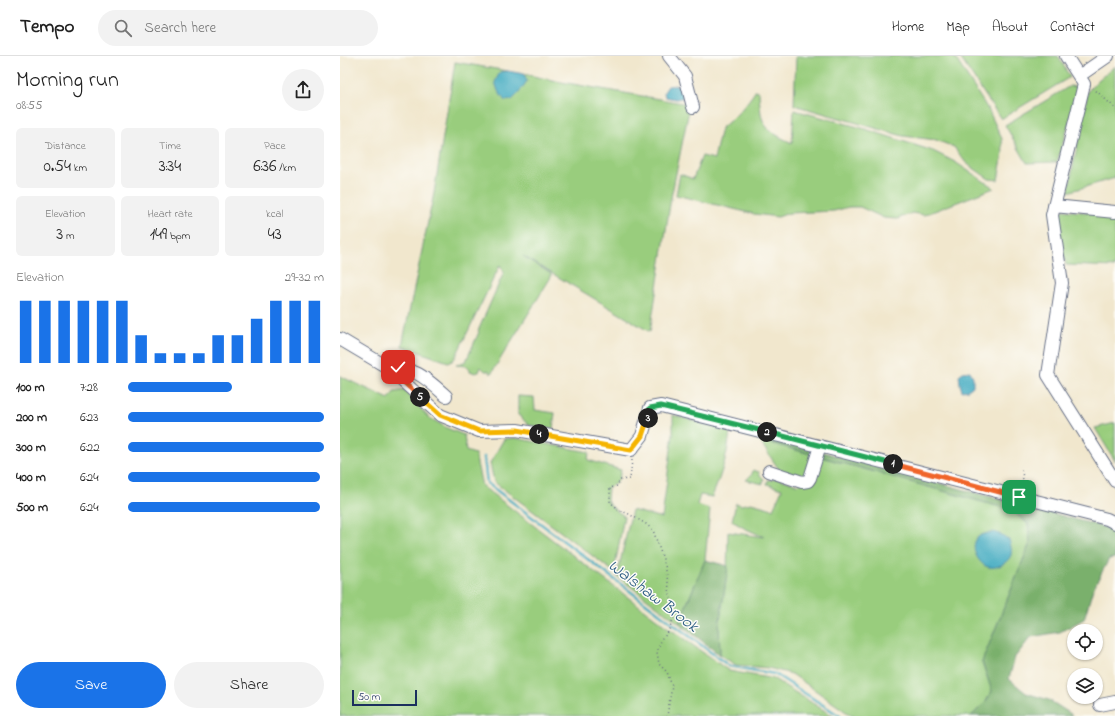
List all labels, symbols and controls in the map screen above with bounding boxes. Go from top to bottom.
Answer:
search box [98,10,378,46]
text: Tempo [20,14,74,41]
icon: search [112,17,134,39]
text: Search here [144,17,216,39]
text: Home [892,17,924,38]
text: Map [946,17,970,38]
text: About [992,17,1028,38]
text: Contact [1050,17,1095,38]
text: Morning run [16,65,119,97]
button: share [282,69,324,111]
text: 08:55 [16,96,42,115]
text: Distance [45,138,86,154]
text: Time [159,138,181,154]
text: Pace [264,138,285,154]
text: 0.54 [44,154,71,179]
text: 3:34 [159,154,181,179]
text: 6:36 [253,154,277,179]
text: km [71,160,87,176]
text: /km [277,160,296,176]
text: Elevation [45,206,86,222]
text: Heart rate [147,206,193,222]
text: kcal [266,206,283,222]
text: 3 [56,222,63,247]
text: 149 [150,222,167,247]
text: 43 [268,222,282,247]
text: m [63,228,74,244]
text: bpm [167,228,190,244]
text: Elevation [16,268,64,287]
text: 29–32 m [285,268,324,287]
pin [381,350,415,384]
icon: check [387,356,409,378]
text: 100 m [16,378,45,397]
text: 7:28 [80,378,98,397]
pin: 5 [410,387,430,407]
text: 5 [417,389,423,405]
text: 200 m [16,408,47,427]
text: 6:23 [80,408,99,427]
pin: 3 [638,408,658,428]
text: 3 [646,410,650,426]
pin: 2 [757,422,777,442]
pin: 4 [529,424,549,444]
text: 2 [764,424,770,440]
text: 4 [537,426,541,442]
text: 300 m [16,438,46,457]
text: 6:22 [80,438,100,457]
pin: 1 [883,454,903,474]
text: 1 [891,456,895,472]
text: 400 m [16,468,46,487]
text: 6:24 [80,468,99,487]
pin [1002,480,1036,514]
icon: arrive [1008,486,1030,508]
text: 500 m [16,498,48,517]
text: 6:24 [80,498,99,517]
water label: Walshaw Brook [603,554,705,640]
map controls [1067,624,1103,704]
button: locate [1067,624,1103,660]
button: Save [16,662,166,708]
button: Share [174,662,324,708]
button: layers [1067,668,1103,704]
scale bar [352,688,417,707]
text: 50 m [358,689,380,705]

